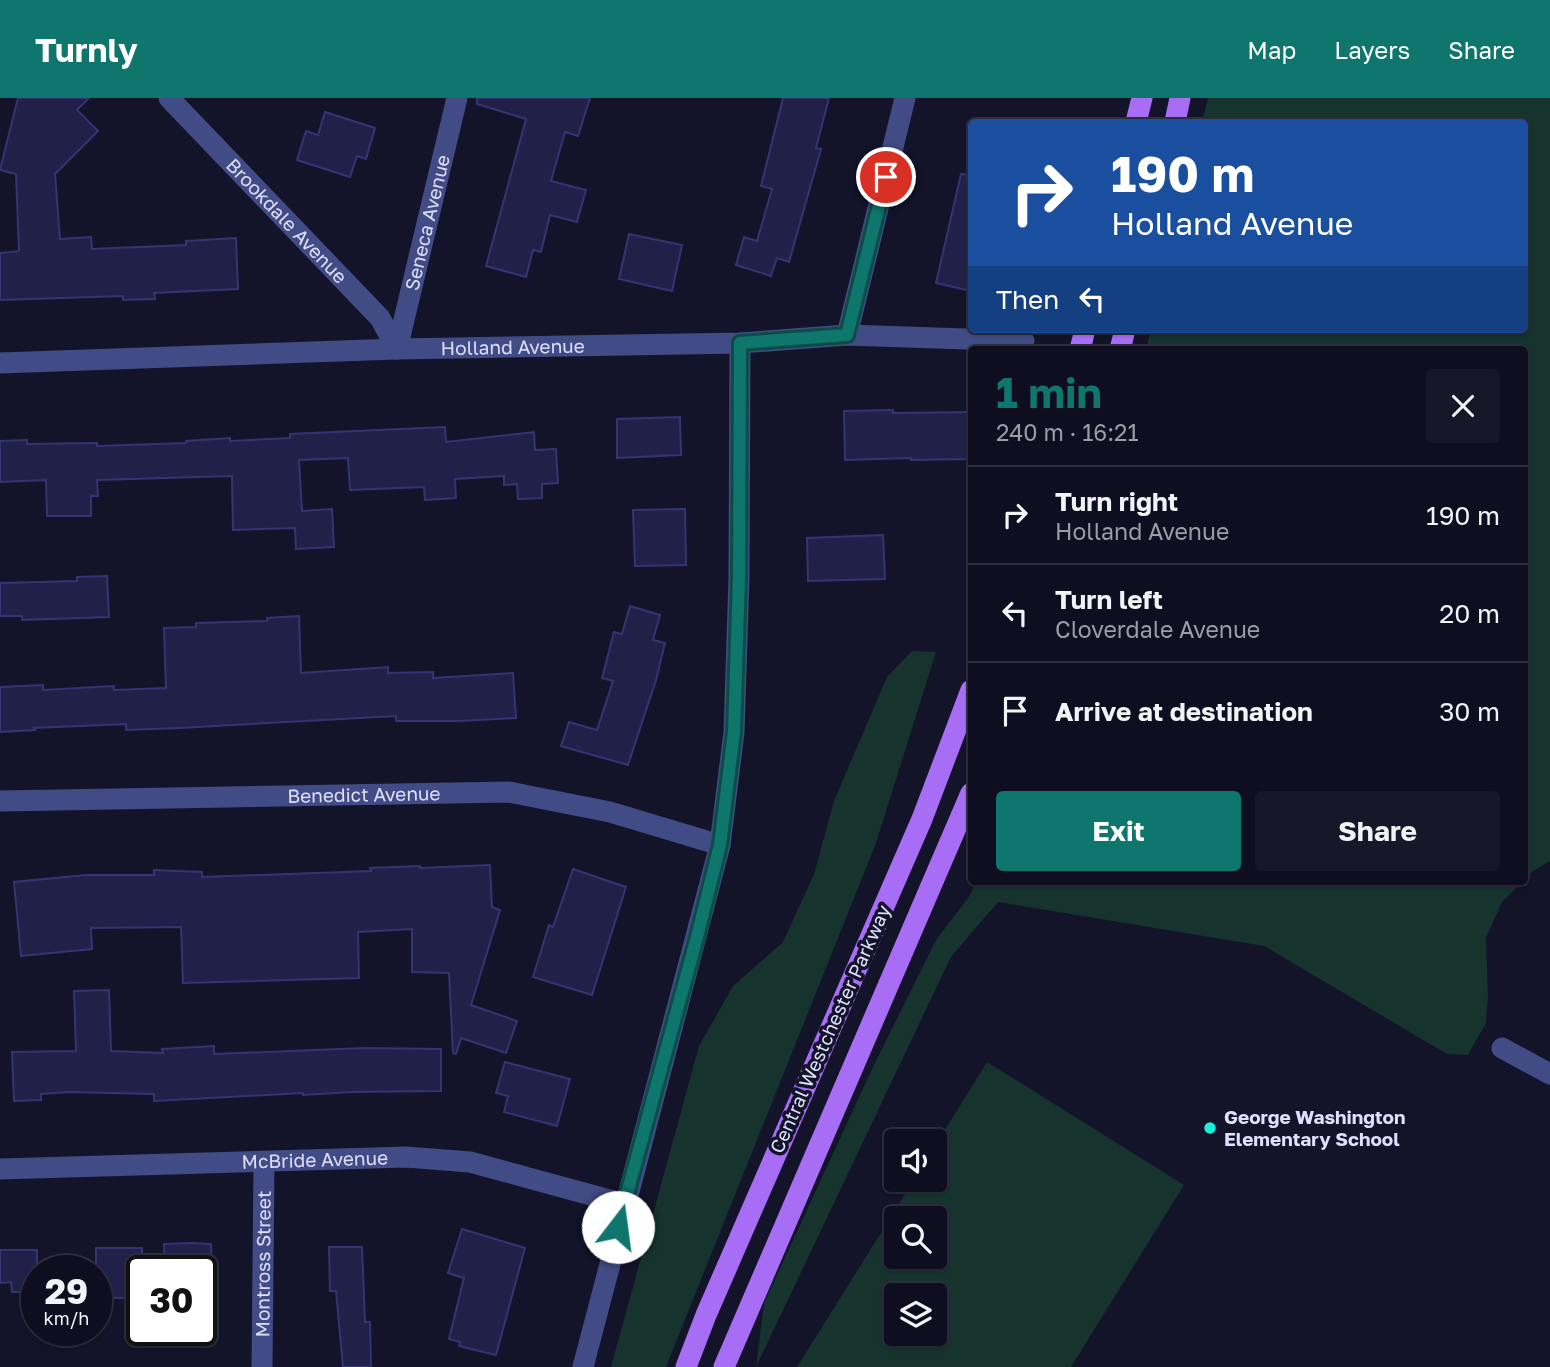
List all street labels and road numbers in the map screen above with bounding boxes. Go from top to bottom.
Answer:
street label: Seneca Avenue [399,152,454,293]
street label: Brookdale Avenue [222,153,352,288]
street label: Holland Avenue [441,334,585,359]
street label: Benedict Avenue [287,781,441,807]
street label: Central Westchester Parkway [764,901,895,1156]
street label: McBride Avenue [241,1146,388,1173]
street label: Montross Street [250,1191,275,1337]

